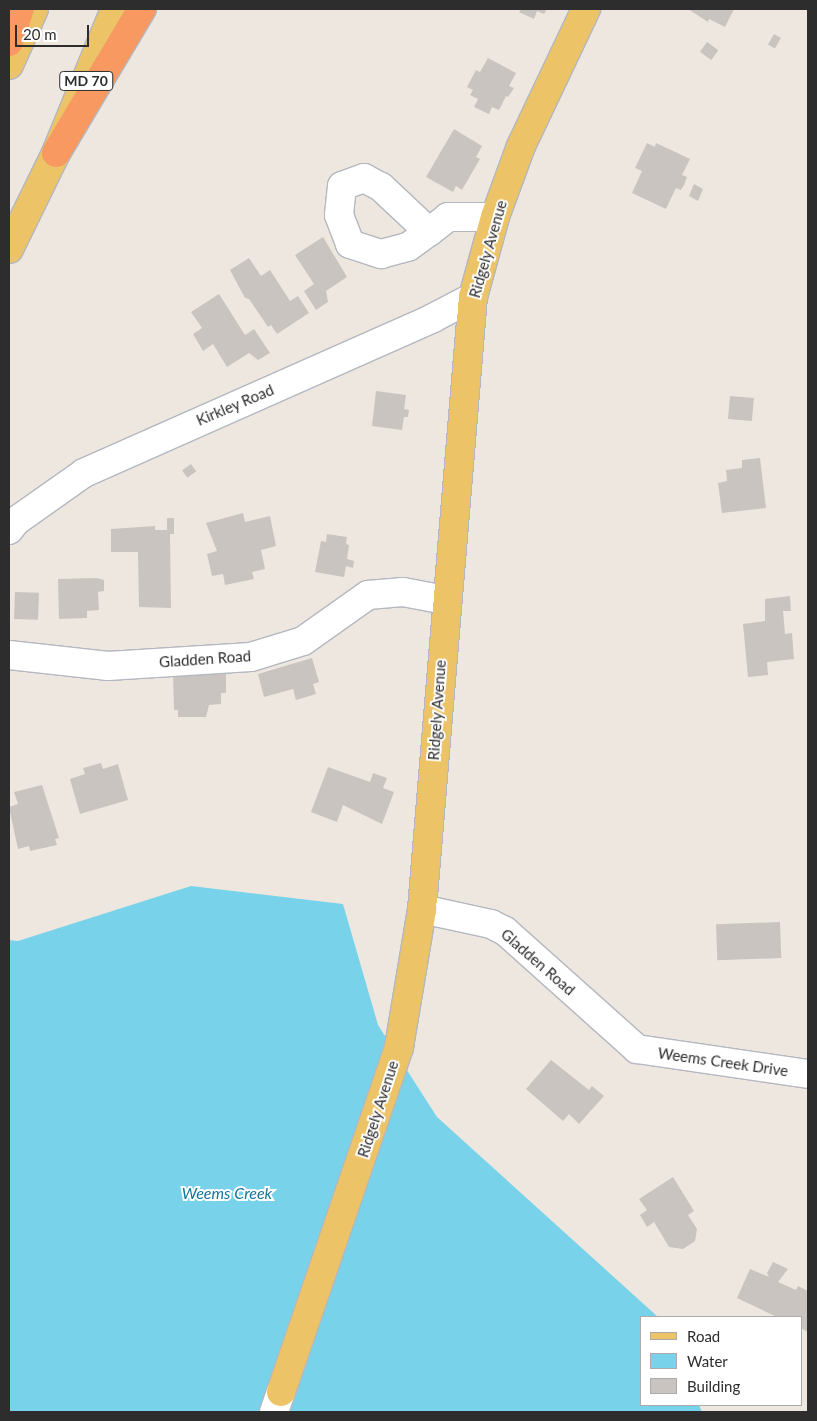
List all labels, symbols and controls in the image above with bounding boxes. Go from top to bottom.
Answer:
scale bar [18,15,91,47]
text: 20 m [23,25,57,43]
road number: MD 70 [58,70,114,92]
street label: Ridgely Avenue [465,198,511,300]
street label: Kirkley Road [193,381,277,429]
street label: Gladden Road [158,647,252,671]
street label: Ridgely Avenue [424,659,450,761]
street label: Gladden Road [497,925,579,999]
street label: Weems Creek Drive [657,1044,789,1080]
street label: Ridgely Avenue [354,1058,402,1160]
water label: Weems Creek [182,1183,272,1203]
legend [640,1316,802,1406]
text: Road [687,1327,720,1345]
text: Water [687,1352,728,1370]
text: Building [687,1377,740,1395]

